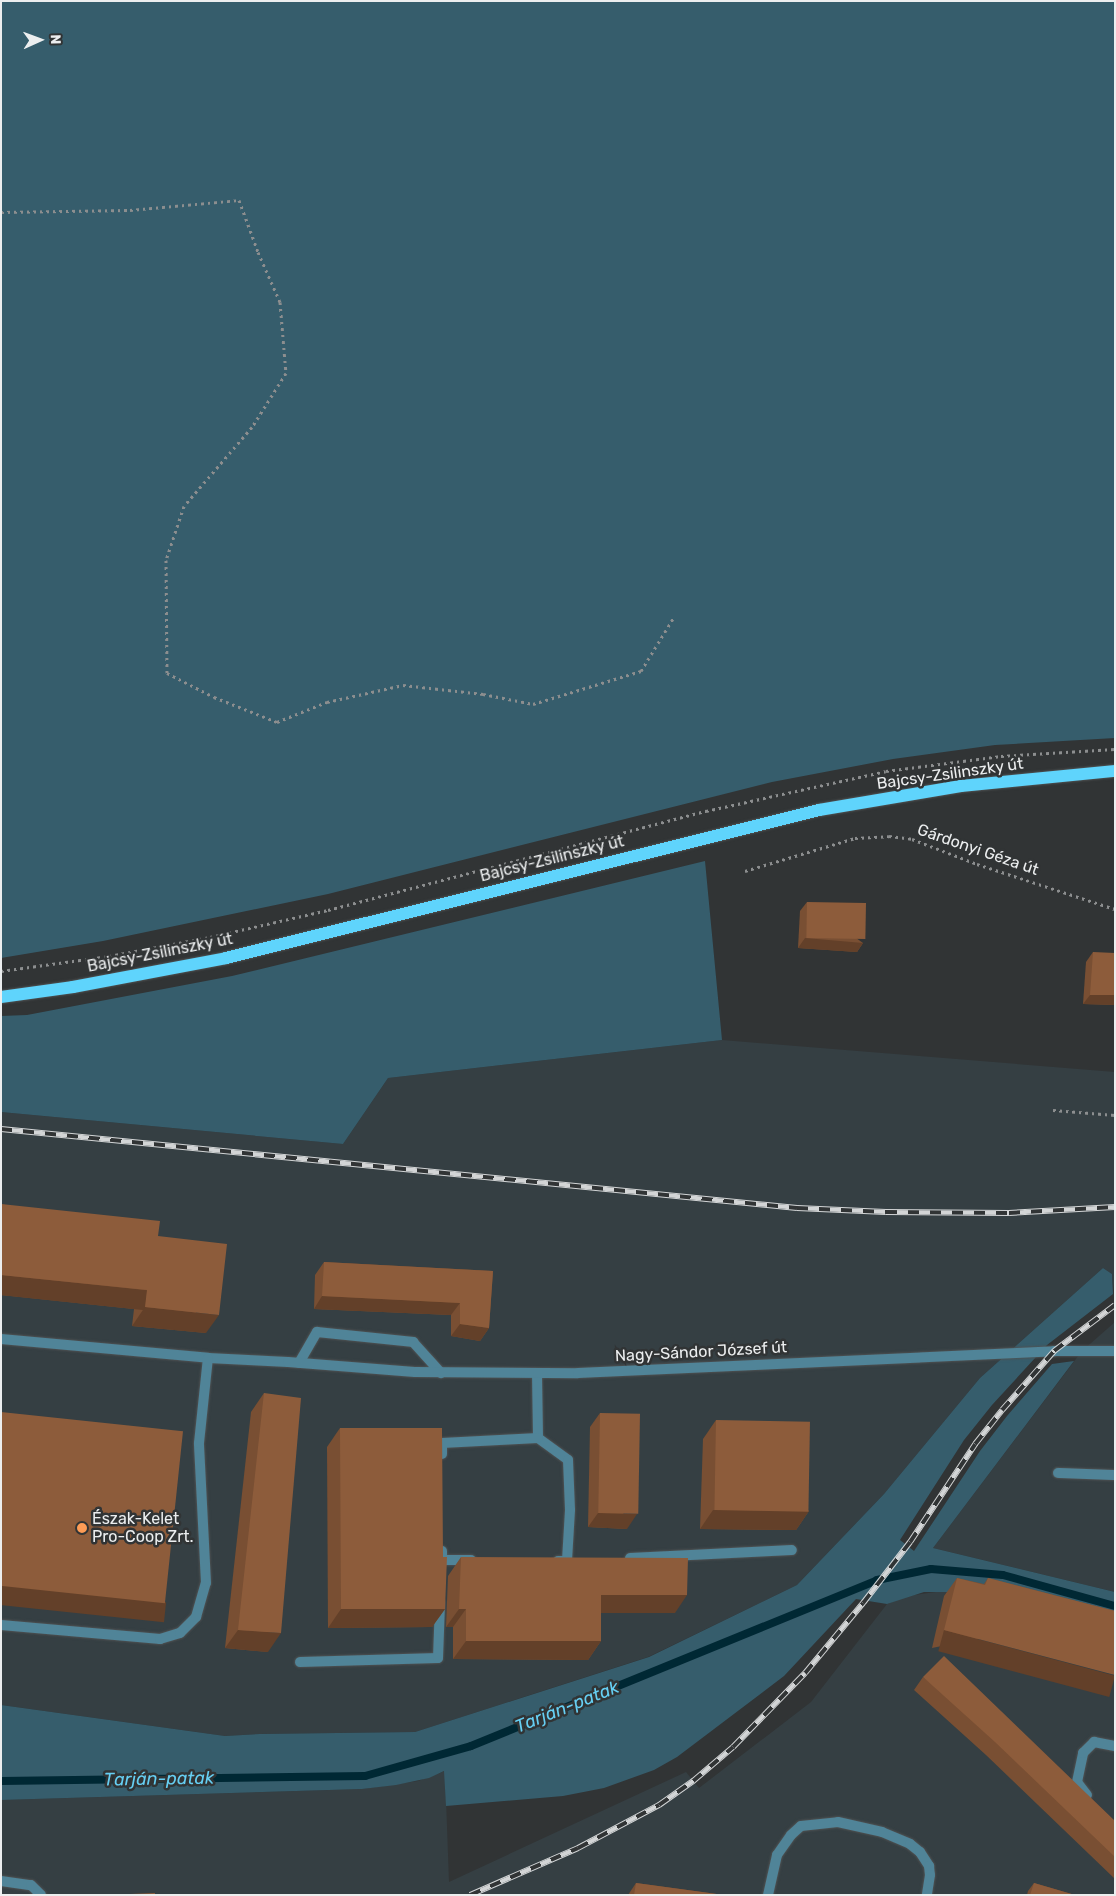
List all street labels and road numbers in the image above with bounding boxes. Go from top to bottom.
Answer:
street label: Bajcsy-Zsilinszky út [875,754,1025,794]
street label: Gárdonyi Géza út [915,820,1041,880]
street label: Bajcsy-Zsilinszky út [478,832,626,886]
street label: Bajcsy-Zsilinszky út [85,929,235,977]
street label: Nagy-Sándor József út [614,1338,788,1366]

